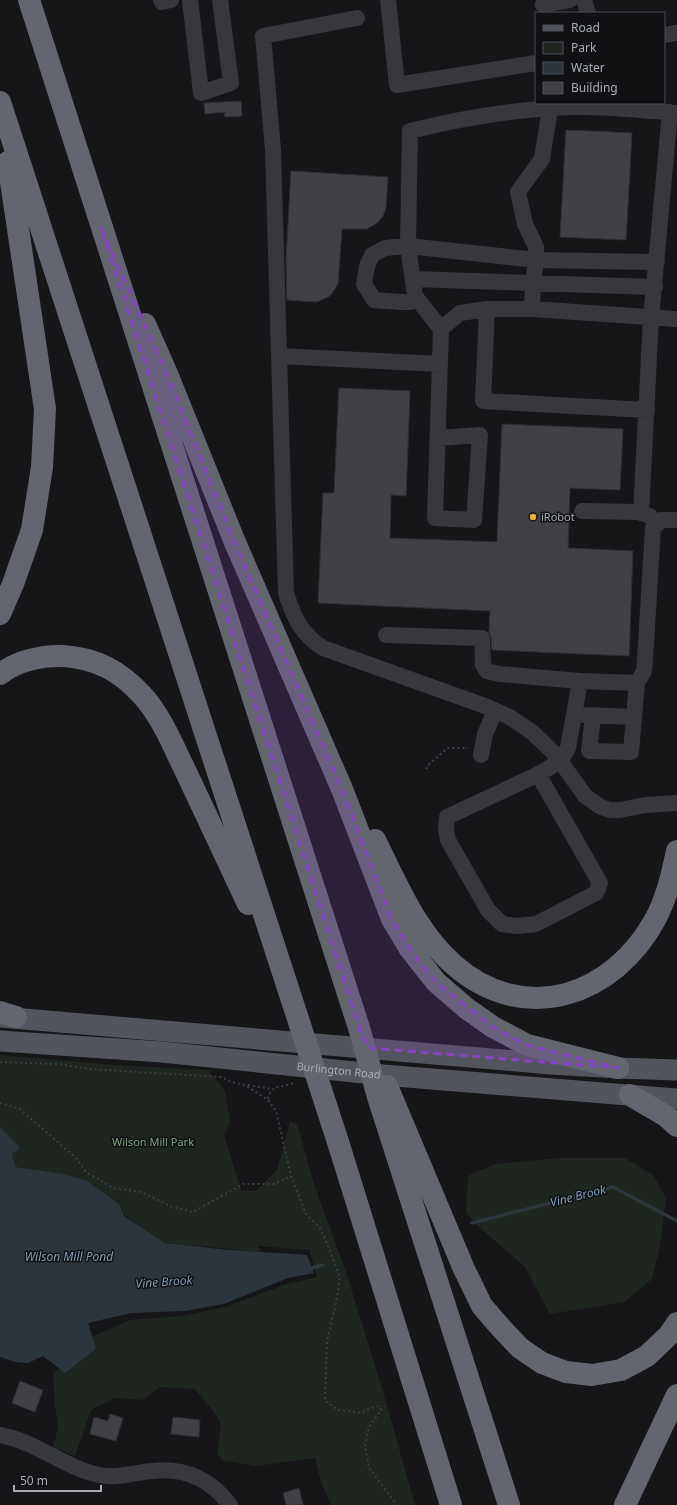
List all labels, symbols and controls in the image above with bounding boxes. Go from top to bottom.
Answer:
legend [535,12,665,104]
text: Road [571,19,600,36]
text: Park [571,39,597,56]
text: Water [571,59,605,76]
text: Building [571,79,618,96]
place label: iRobot [541,509,575,524]
marker: iRobot [528,512,538,522]
street label: Burlington Road [296,1058,382,1082]
park label: Wilson Mill Park [112,1134,194,1149]
water label: Vine Brook [548,1180,609,1211]
water label: Wilson Mill Pond [25,1248,114,1265]
water label: Vine Brook [135,1271,194,1292]
scale bar [14,1467,101,1493]
text: 50 m [20,1472,48,1489]

